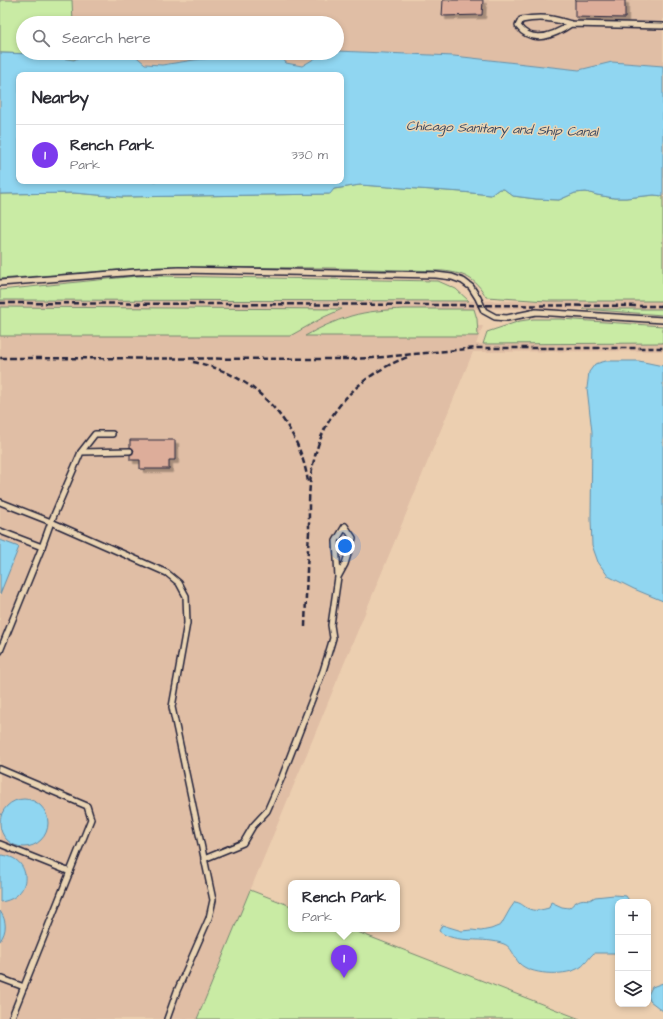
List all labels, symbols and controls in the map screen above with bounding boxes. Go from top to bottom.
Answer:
search box [16,16,344,60]
icon: search [30,27,52,49]
text: Search here [62,28,151,49]
text: Nearby [32,86,89,110]
water label: Chicago Sanitary and Ship Canal [406,117,600,142]
text: Rench Park [70,135,154,156]
text: 1 [44,146,46,164]
text: 330 m [291,146,328,164]
text: Park [70,156,100,174]
your location [335,536,355,556]
popup [288,880,400,932]
text: Rench Park [302,887,386,908]
map controls [615,899,651,1007]
button: + [615,899,651,935]
text: Park [302,908,332,926]
button: − [615,935,651,971]
pin: 1 [331,945,357,978]
button: layers [615,971,651,1007]

